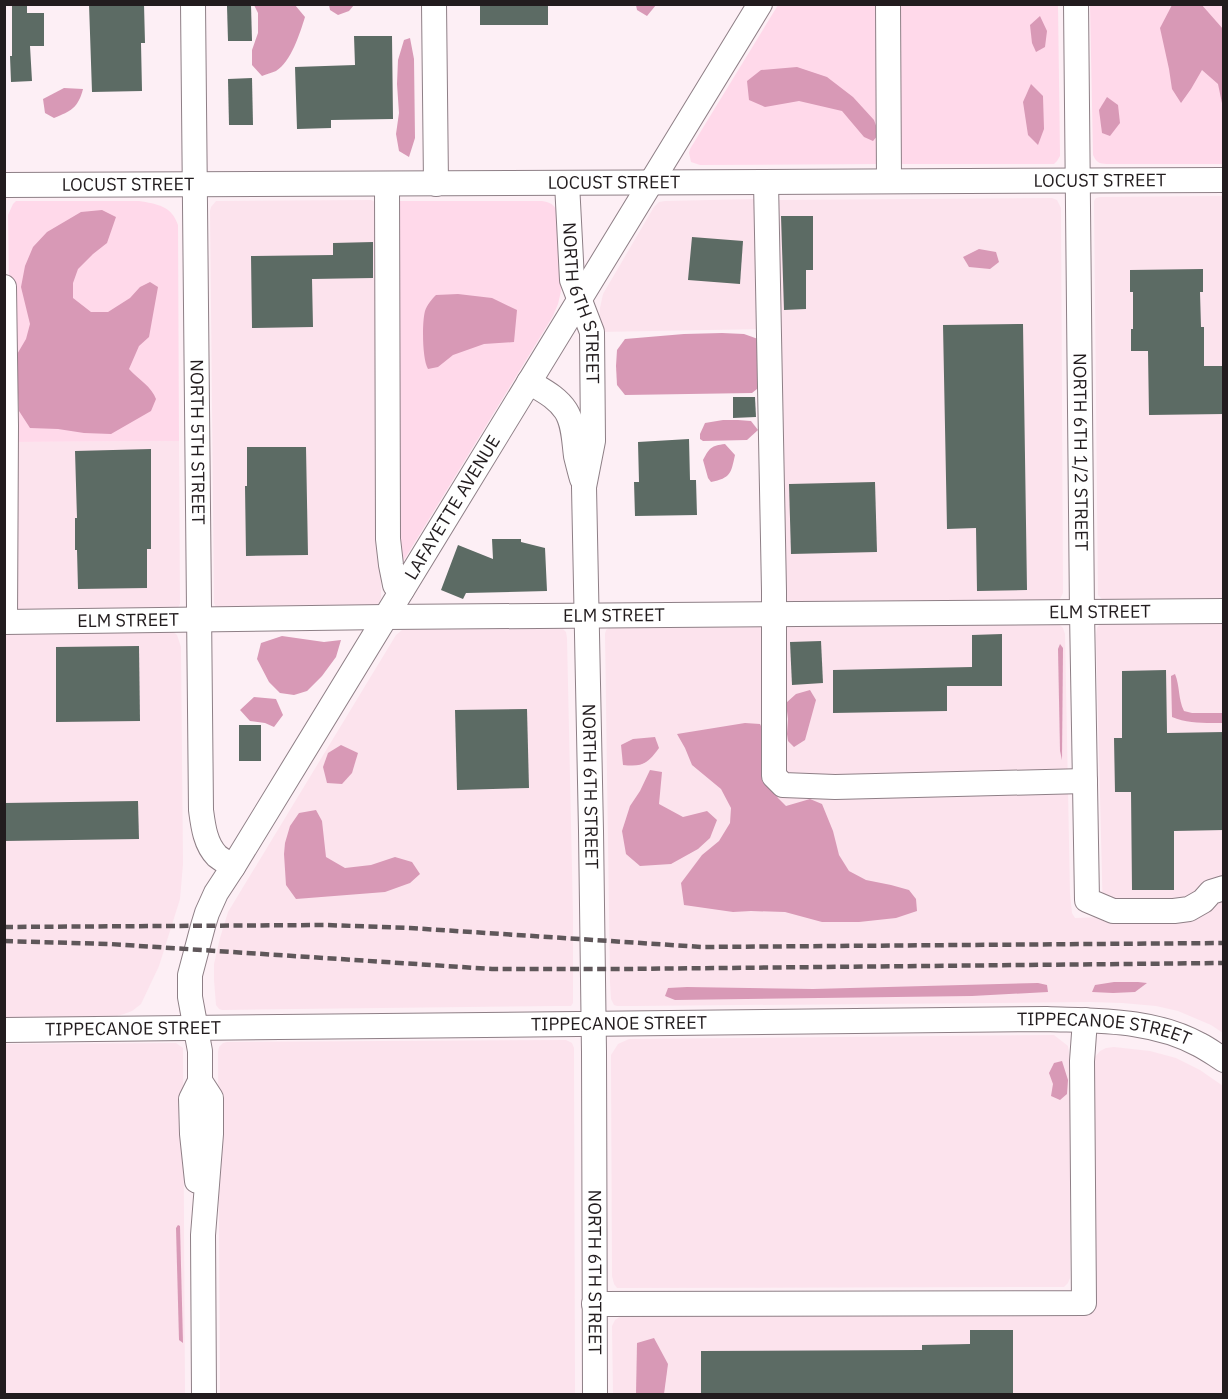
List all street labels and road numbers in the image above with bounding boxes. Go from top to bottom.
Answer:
street label: LOCUST STREET [1034,168,1166,192]
street label: LOCUST STREET [548,170,680,194]
street label: LOCUST STREET [62,172,194,196]
street label: NORTH 6TH STREET [558,222,604,384]
street label: NORTH 6TH 1/2 STREET [1068,353,1093,551]
street label: NORTH 5TH STREET [186,359,210,525]
street label: LAFAYETTE AVENUE [399,431,505,584]
street label: ELM STREET [1049,600,1151,623]
street label: ELM STREET [563,603,665,627]
street label: ELM STREET [77,608,179,632]
street label: NORTH 6TH STREET [577,703,604,869]
street label: TIPPECANOE STREET [1017,1007,1195,1050]
street label: TIPPECANOE STREET [531,1011,707,1035]
street label: TIPPECANOE STREET [45,1016,221,1041]
street label: NORTH 6TH STREET [583,1189,607,1355]

